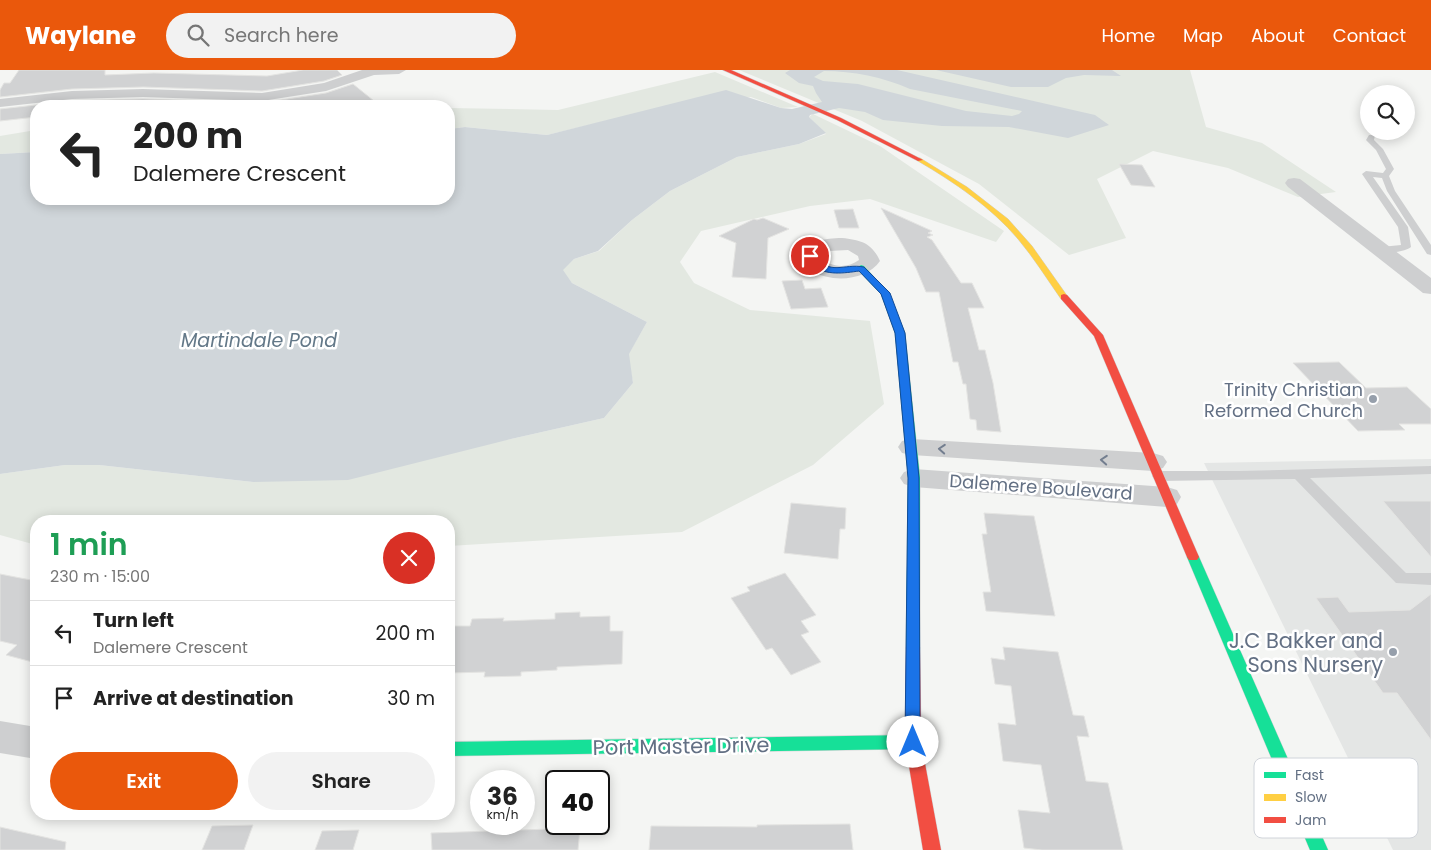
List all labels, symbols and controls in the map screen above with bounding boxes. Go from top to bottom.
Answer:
search box [166,13,516,58]
text: Waylane [25,19,136,52]
icon: search [184,21,212,49]
text: Search here [224,22,339,49]
text: Home [1101,23,1155,48]
text: Map [1183,23,1223,48]
text: About [1251,23,1305,48]
text: Contact [1333,23,1406,48]
map controls [1360,85,1415,140]
button: search [1360,85,1415,140]
text: 200 m [133,111,243,160]
icon: left [50,120,115,185]
text: Dalemere Crescent [133,158,346,189]
pin [789,235,831,277]
icon: arrive [796,242,824,270]
water label: Martindale Pond [181,327,337,354]
place label: Trinity Christian Reformed Church [1204,377,1363,423]
marker: Trinity Christian Reformed Church [1367,393,1379,405]
one-way arrow [938,443,946,454]
one-way arrow [1100,454,1108,465]
street label: Dalemere Boulevard [949,468,1133,506]
text: 1 min [50,523,128,566]
button: close [383,532,435,584]
text: 230 m · 15:00 [50,565,150,588]
text: Turn left [93,607,174,634]
icon: left [50,619,78,647]
text: 200 m [376,620,435,647]
place label: J.C Bakker and Sons Nursery [1229,626,1383,679]
text: Dalemere Crescent [93,636,248,659]
marker: J.C Bakker and Sons Nursery [1387,646,1399,658]
icon: arrive [50,684,78,712]
text: Arrive at destination [93,685,294,712]
text: 30 m [387,685,435,712]
position arrow [886,715,938,767]
street label: Port Master Drive [592,730,770,762]
button: Exit [50,752,238,810]
button: Share [248,752,435,810]
legend [1254,758,1418,838]
text: Fast [1295,765,1324,785]
speed limit sign: 40 [545,770,610,835]
text: 36 [487,779,518,814]
text: Slow [1295,787,1328,807]
text: km/h [487,806,518,823]
text: Jam [1295,810,1326,830]

